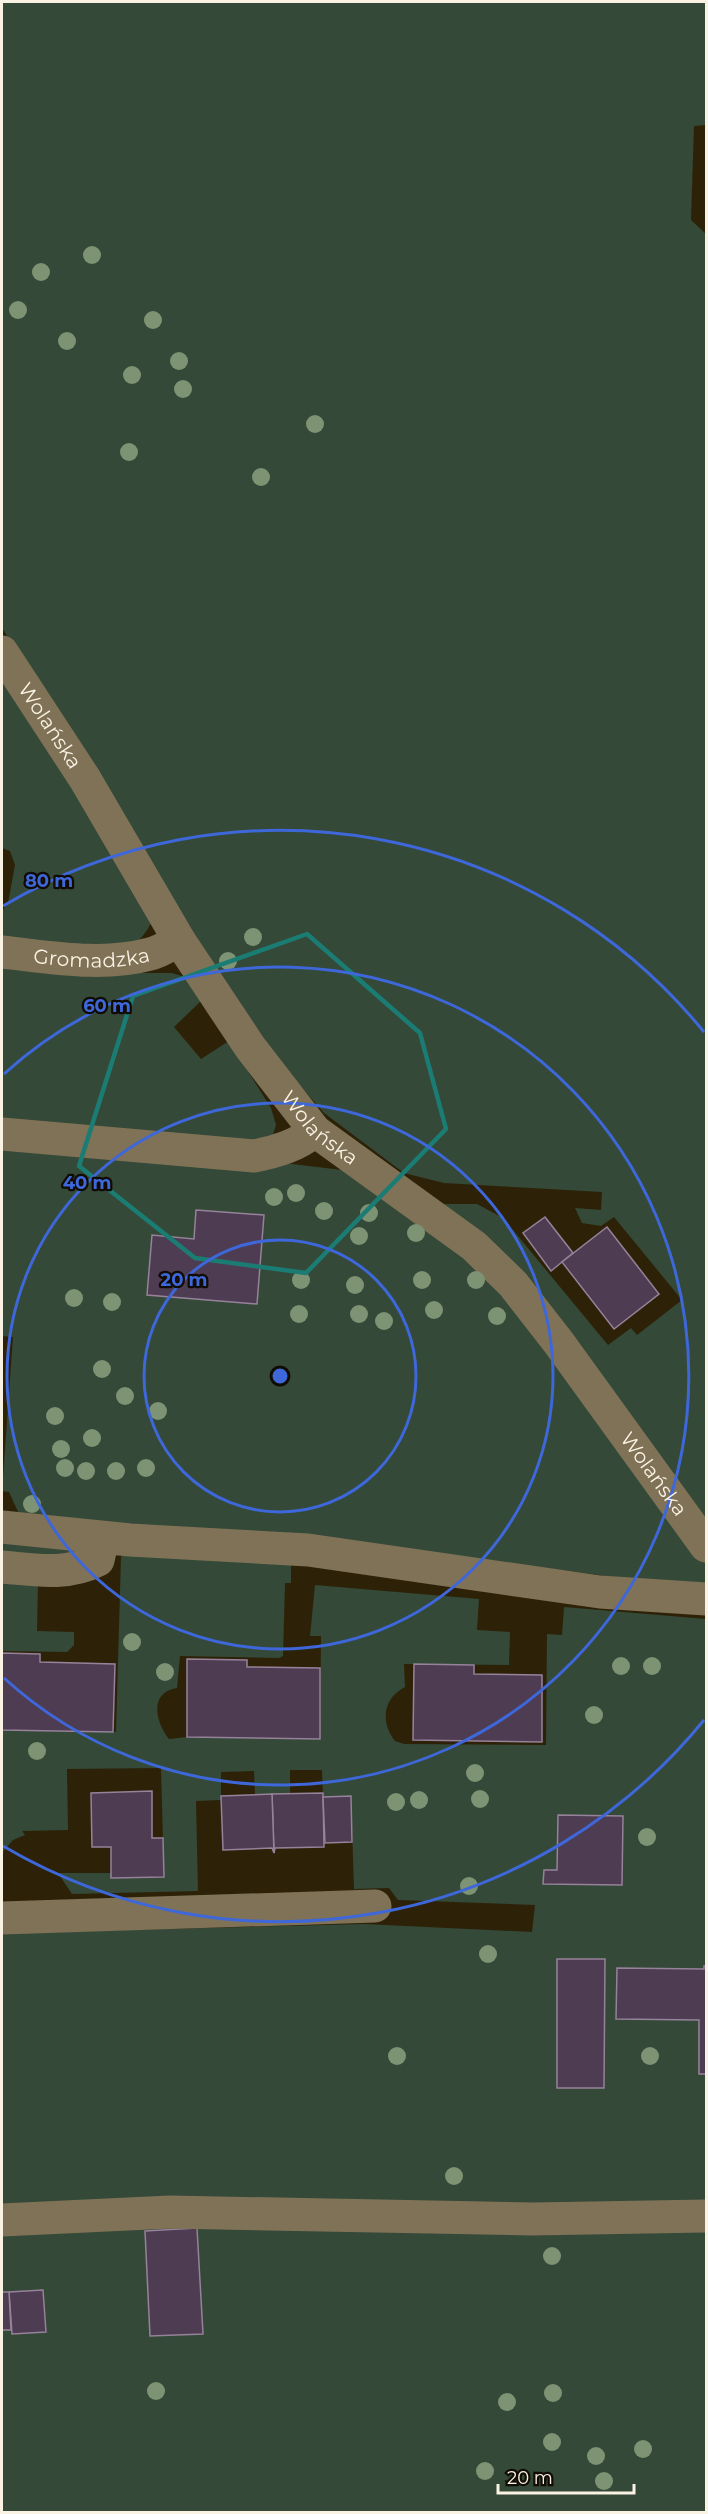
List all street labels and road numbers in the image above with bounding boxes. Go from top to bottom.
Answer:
street label: Wolańska [13,678,87,773]
street label: Gromadzka [32,943,152,972]
street label: Wolańska [276,1086,363,1170]
street label: Wolańska [615,1427,692,1521]

